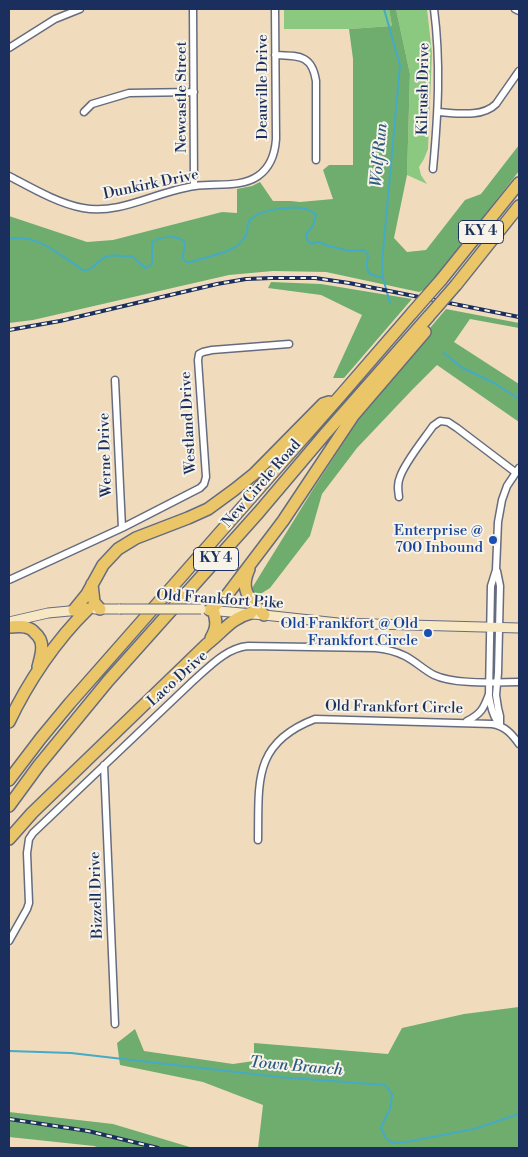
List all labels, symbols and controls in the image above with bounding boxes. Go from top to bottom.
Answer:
street label: Deauville Drive [254,34,272,140]
street label: Newcastle Street [173,41,191,153]
street label: Kilrush Drive [414,43,434,135]
water label: Wolf Run [368,122,392,188]
street label: Dunkirk Drive [102,166,200,204]
road number: KY 4 [458,220,504,243]
street label: Westland Drive [177,371,201,475]
street label: Werne Drive [96,412,116,498]
street label: New Circle Road [219,436,305,532]
place label: Enterprise @ 700 Inbound [394,522,483,557]
marker: Enterprise @ 700 Inbound [487,534,499,546]
road number: KY 4 [194,548,238,570]
street label: Old Frankfort Pike [156,587,284,613]
place label: Old Frankfort @ Old Frankfort Circle [281,615,418,650]
marker: Old Frankfort @ Old Frankfort Circle [422,627,434,639]
street label: Laco Drive [144,647,212,711]
street label: Old Frankfort Circle [325,698,463,718]
street label: Bizzell Drive [86,851,108,939]
water label: Town Branch [249,1053,343,1081]

